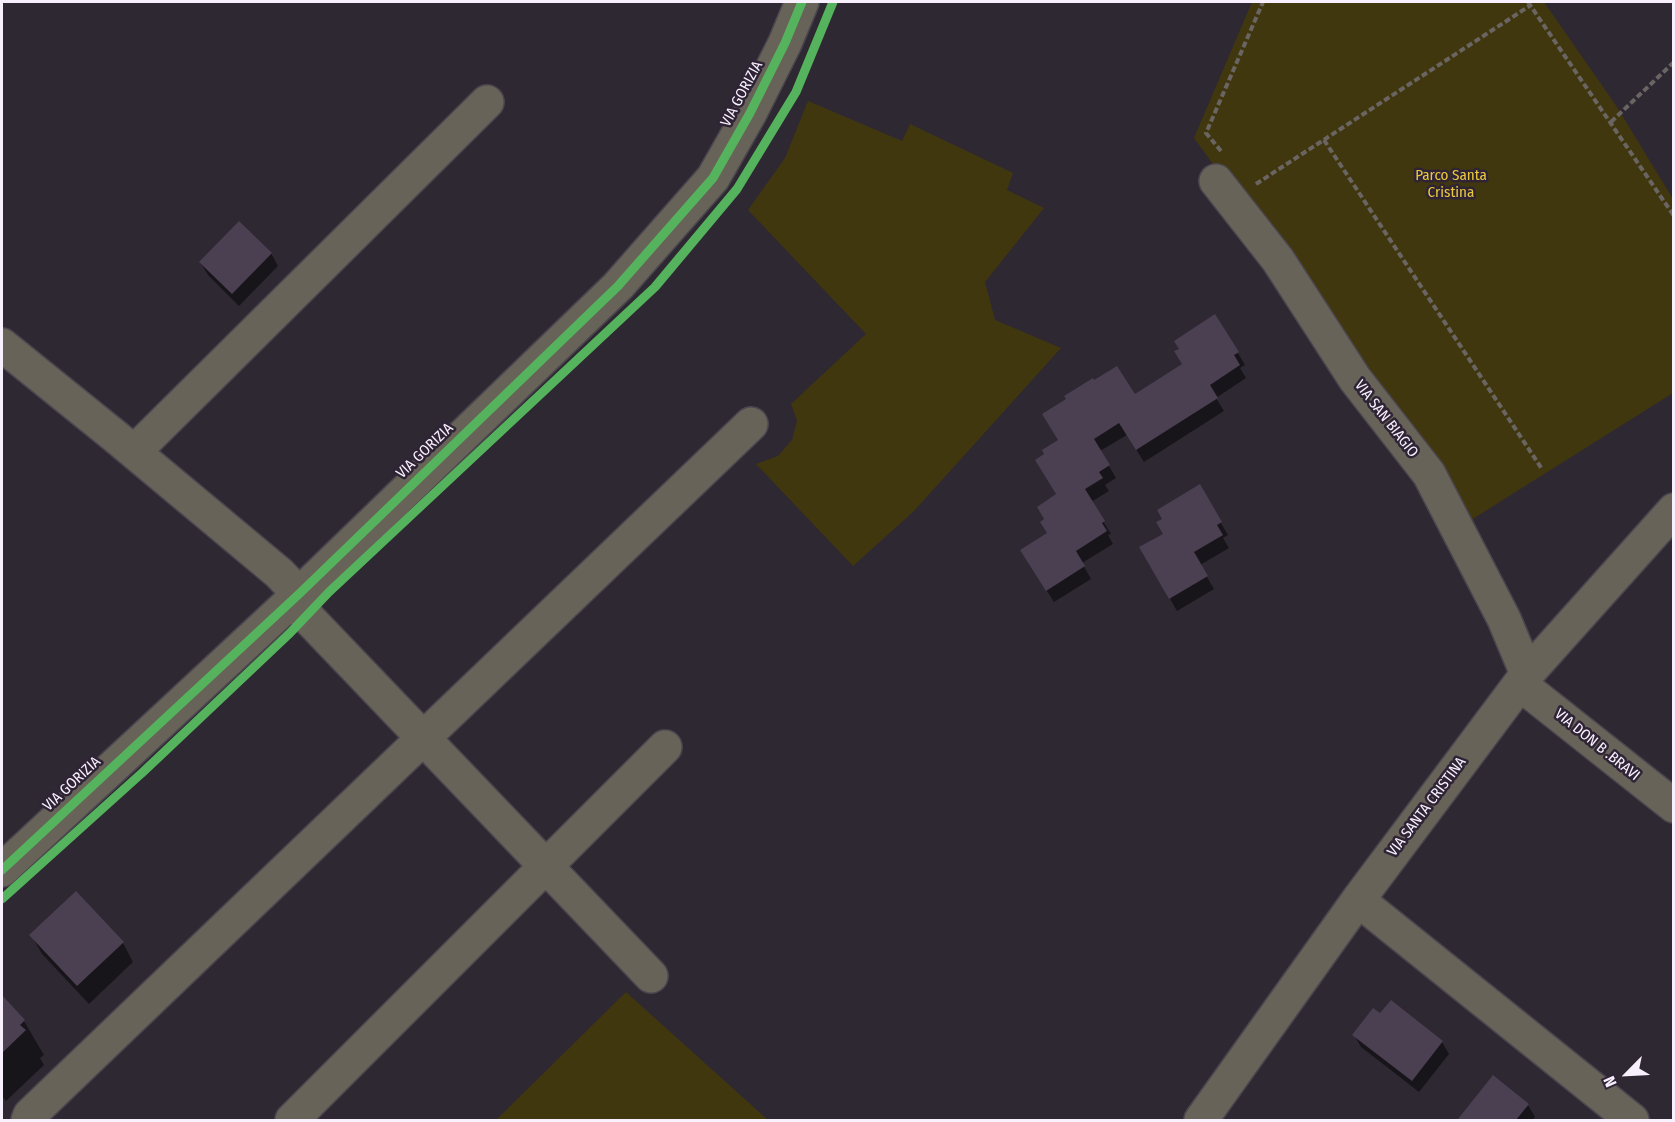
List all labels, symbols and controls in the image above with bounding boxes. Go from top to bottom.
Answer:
street label: VIA GORIZIA [717,58,767,130]
park label: Parco Santa Cristina [1415,167,1487,202]
street label: VIA SAN BIAGIO [1350,377,1422,461]
street label: VIA GORIZIA [393,420,457,482]
street label: VIA DON B .BRAVI [1551,705,1643,785]
street label: VIA GORIZIA [40,753,104,815]
street label: VIA SANTA CRISTINA [1384,754,1470,860]
north arrow [1597,1044,1657,1104]
text: N [1599,1073,1621,1090]

